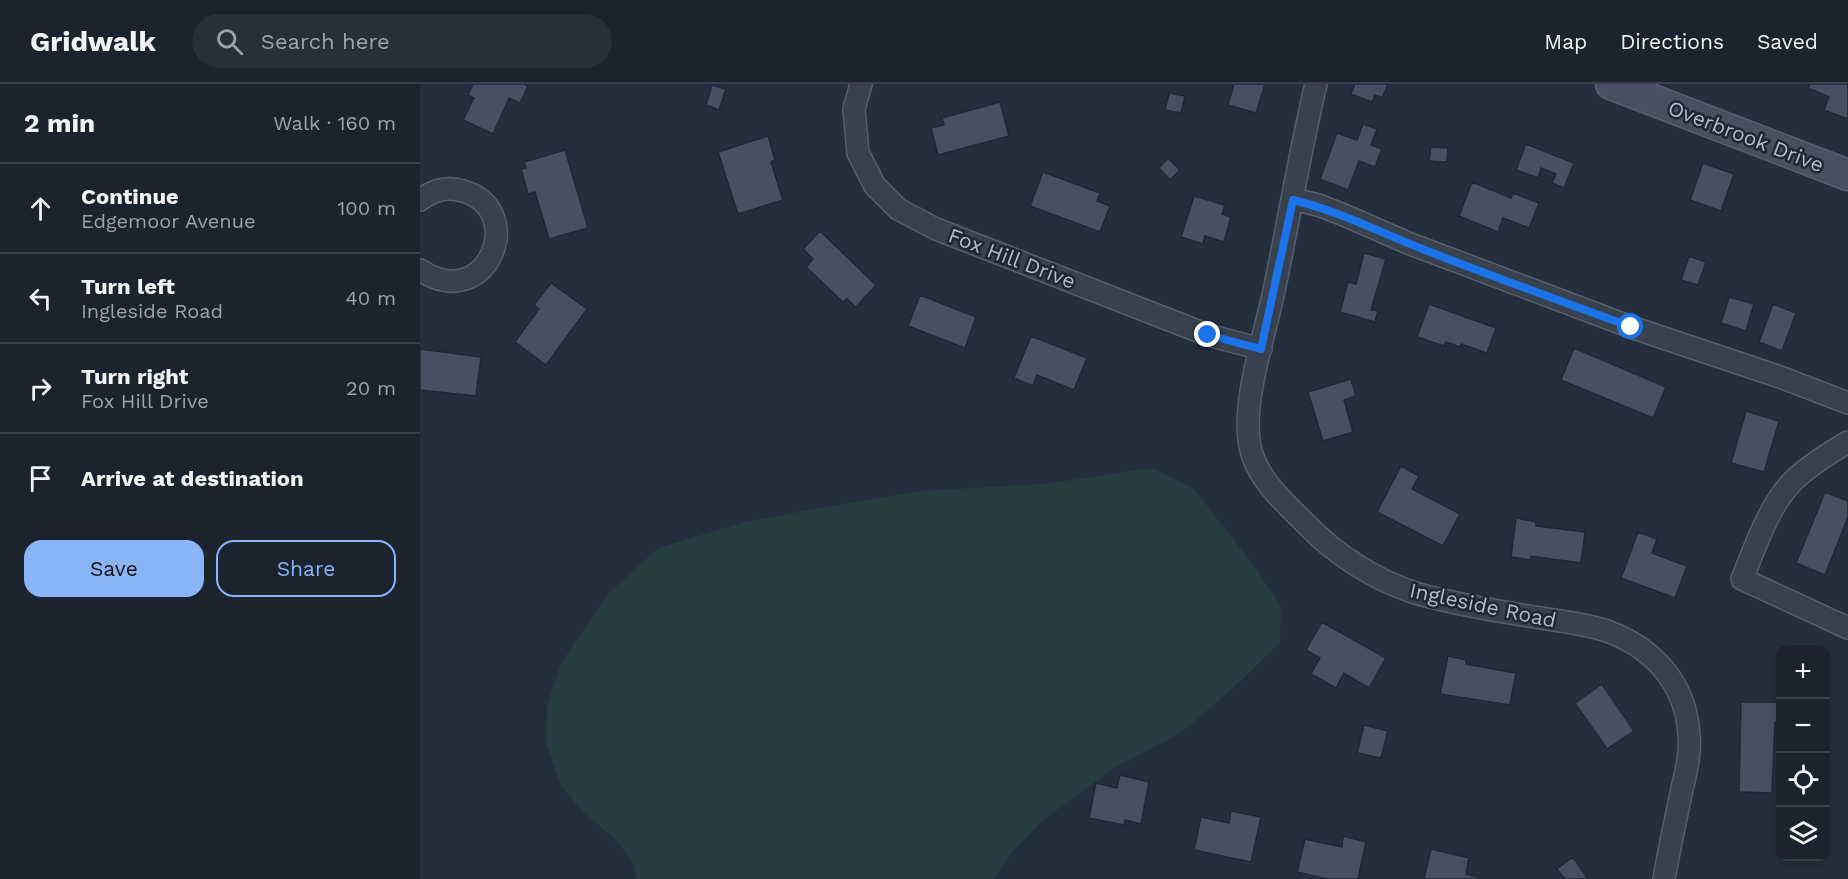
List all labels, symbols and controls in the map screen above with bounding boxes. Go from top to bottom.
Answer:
search box [192,14,612,68]
text: Gridwalk [30,25,156,58]
icon: search [213,25,246,58]
text: Search here [261,29,390,54]
text: Map [1544,29,1587,54]
text: Directions [1620,29,1724,54]
text: Saved [1757,29,1818,54]
street label: Overbrook Drive [1665,95,1827,177]
text: 2 min [24,108,95,138]
text: Walk · 160 m [273,111,396,135]
text: Continue [81,184,179,209]
icon: ahead [24,192,57,225]
text: 100 m [337,196,396,220]
text: Edgemoor Avenue [81,209,256,233]
street label: Fox Hill Drive [945,222,1079,294]
text: Turn left [81,274,175,299]
icon: left [24,282,57,315]
text: 40 m [345,286,396,310]
text: Ingleside Road [81,299,223,323]
route start [1617,313,1643,339]
route end [1194,321,1220,347]
text: Turn right [81,364,188,389]
icon: right [24,372,57,405]
text: 20 m [346,376,396,400]
text: Fox Hill Drive [81,389,209,413]
icon: arrive [24,462,57,495]
text: Arrive at destination [81,466,304,491]
button: Save [24,540,204,597]
button: Share [216,540,396,597]
street label: Ingleside Road [1407,577,1559,633]
map controls [1776,645,1830,861]
button: + [1776,645,1830,699]
button: − [1776,699,1830,753]
button: locate [1776,753,1830,807]
button: layers [1776,807,1830,861]

